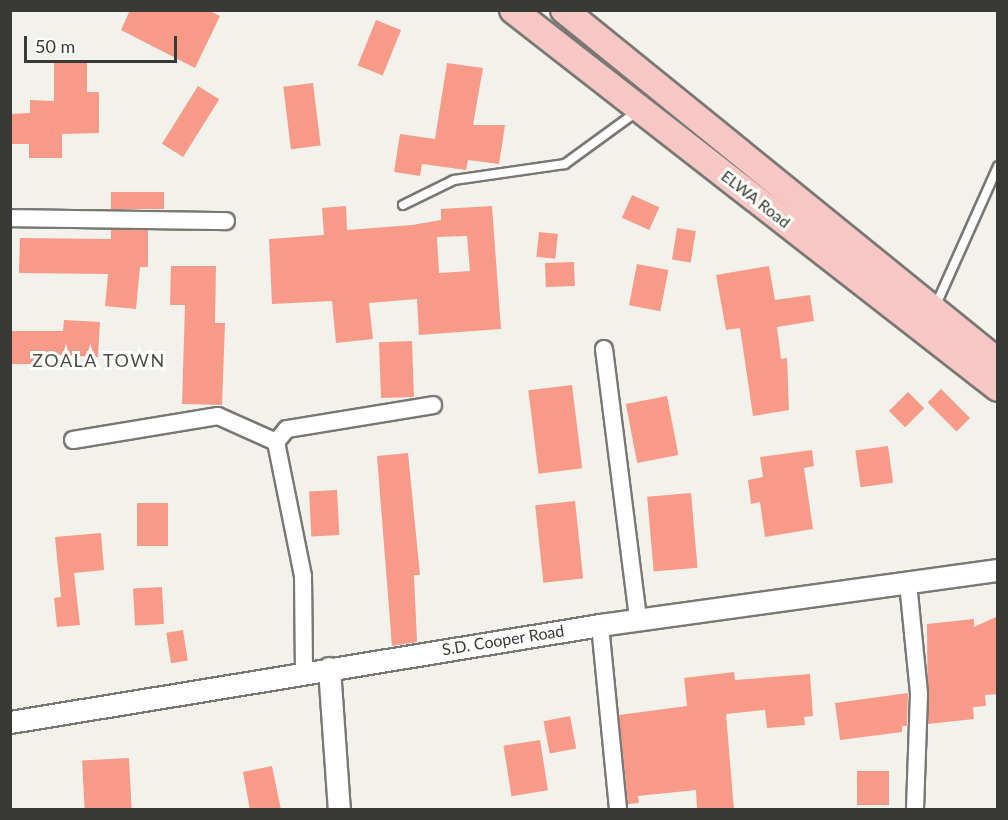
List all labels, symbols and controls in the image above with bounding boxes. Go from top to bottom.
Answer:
scale bar [27,24,180,62]
text: 50 m [35,35,75,57]
street label: ELWA Road [717,166,795,232]
district label: ZOALA TOWN [32,349,166,371]
street label: S.D. Cooper Road [440,621,566,659]

